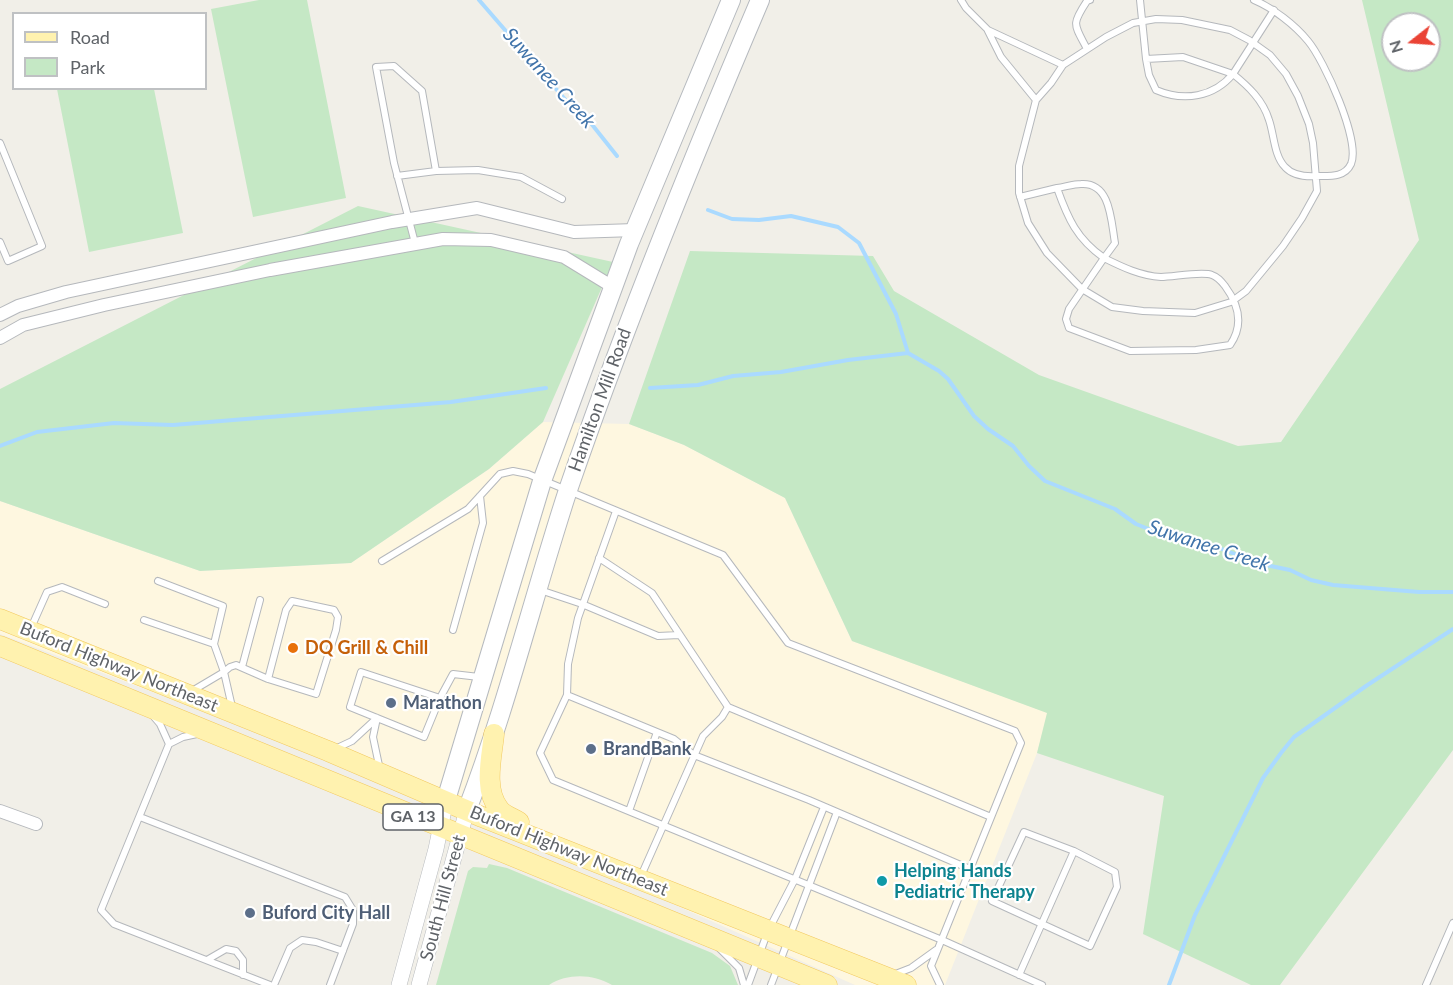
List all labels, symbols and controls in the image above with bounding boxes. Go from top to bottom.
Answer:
legend [12,12,207,90]
north arrow [1381,12,1441,72]
water label: Suwanee Creek [498,23,600,133]
text: Road [70,26,110,48]
text: N [1384,38,1406,56]
text: Park [70,56,105,78]
street label: Hamilton Mill Road [564,325,636,475]
water label: Suwanee Creek [1145,515,1273,577]
street label: Buford Highway Northeast [17,617,221,717]
place label: DQ Grill & Chill [305,637,428,659]
marker: DQ Grill & Chill [286,641,300,655]
place label: Marathon [403,692,482,714]
marker: Marathon [384,696,398,710]
place label: BrandBank [603,738,691,760]
marker: BrandBank [584,742,598,756]
street label: Buford Highway Northeast [467,801,671,901]
road number: GA 13 [383,804,443,830]
street label: South Hill Street [416,833,470,963]
place label: Helping Hands Pediatric Therapy [894,860,1035,902]
marker: Helping Hands Pediatric Therapy [875,874,889,888]
place label: Buford City Hall [262,902,390,924]
marker: Buford City Hall [243,906,257,920]

